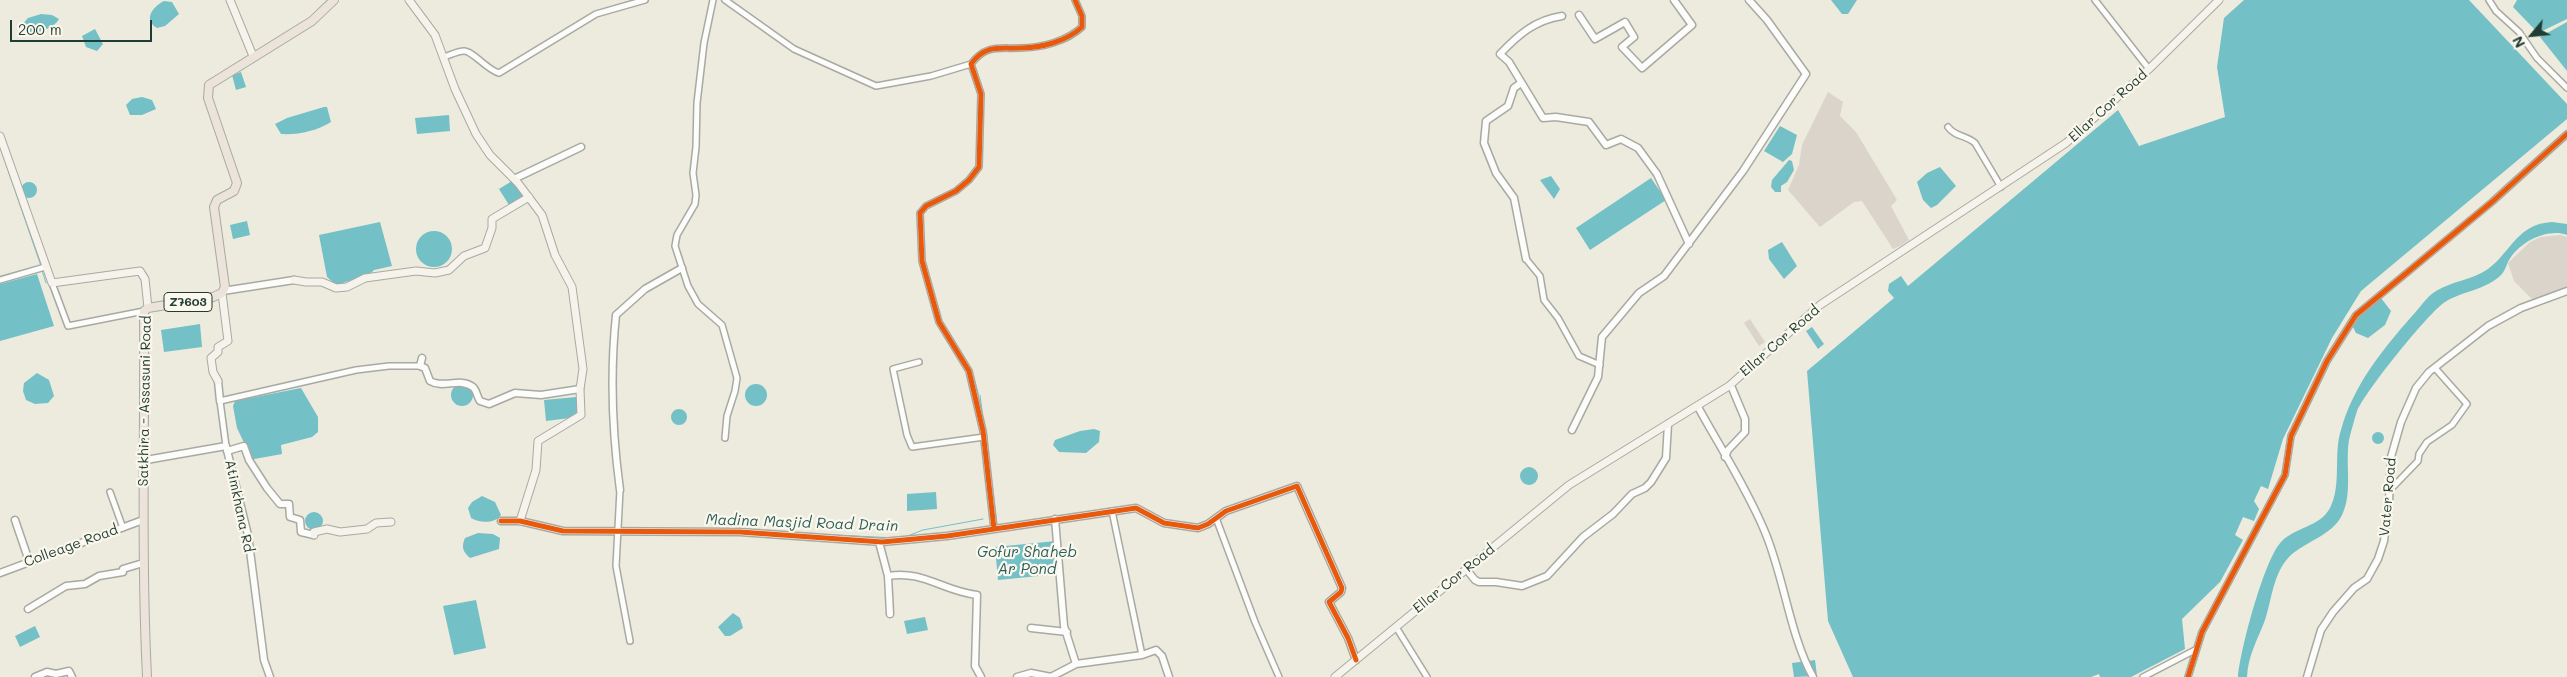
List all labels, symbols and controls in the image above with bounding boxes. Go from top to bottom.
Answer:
scale bar [12,10,155,42]
north arrow [2507,10,2557,60]
text: 200 m [18,19,62,39]
text: N [2507,33,2529,51]
street label: Ellar Cor Road [2065,66,2151,146]
road number: Z7603 [164,292,212,312]
street label: Ellar Cor Road [1737,302,1823,380]
street label: Satkhira - Assasuni Road [135,315,155,487]
street label: Vater Road [2376,457,2400,537]
street label: Atimkhana Rd [221,458,257,554]
water label: Madina Masjid Road Drain [705,511,899,535]
street label: Colleage Road [22,521,120,571]
street label: Ellar Cor Road [1410,541,1498,617]
water label: Gofur Shaheb Ar Pond [977,543,1077,578]

